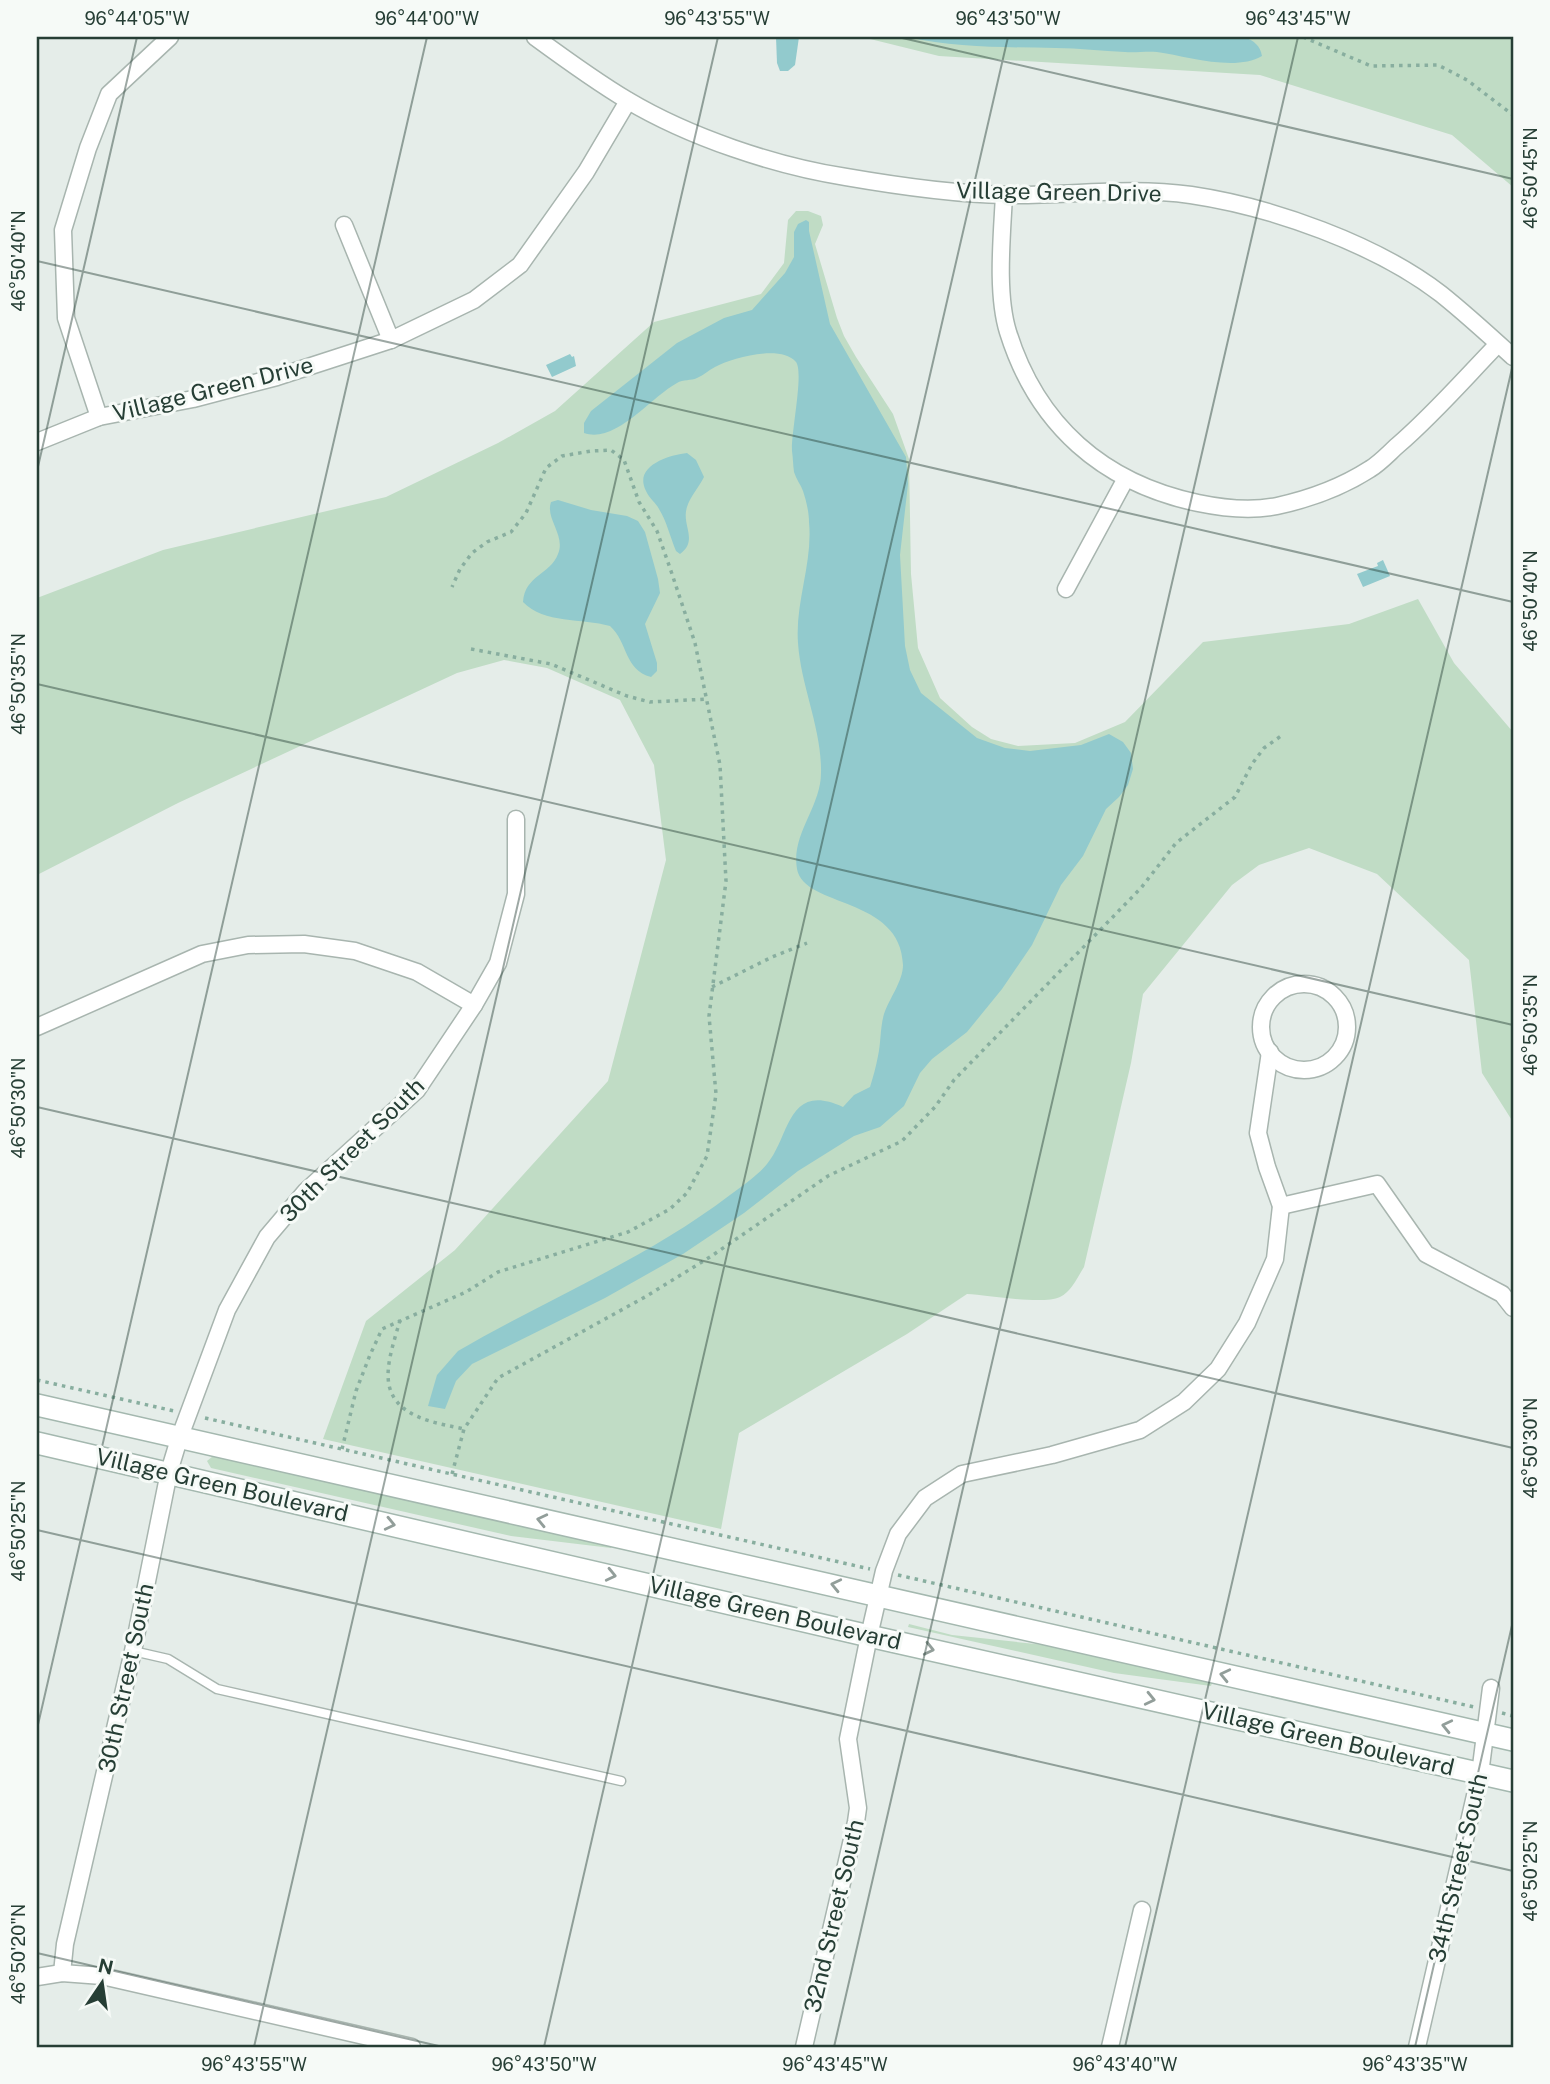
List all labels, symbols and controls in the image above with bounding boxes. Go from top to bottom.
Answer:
text: 96°44'05"W [84,8,190,29]
text: 96°44'00"W [375,8,479,29]
text: 96°43'55"W [664,8,770,29]
text: 96°43'50"W [955,8,1061,29]
text: 96°43'45"W [1245,8,1351,29]
text: 46°50'45"N [1520,127,1541,229]
street label: Village Green Drive [956,176,1162,207]
text: 46°50'40"N [8,210,29,312]
street label: Village Green Drive [110,351,316,426]
text: 46°50'40"N [1520,550,1541,652]
text: 46°50'35"N [8,633,29,735]
text: 46°50'35"N [1520,974,1541,1076]
text: 46°50'30"N [8,1057,29,1159]
street label: 30th Street South [274,1072,429,1227]
text: 46°50'30"N [1520,1397,1541,1499]
street label: Village Green Boulevard [93,1442,351,1527]
text: 46°50'25"N [8,1480,29,1582]
one-way arrow [536,1514,548,1528]
one-way arrow [384,1516,396,1530]
one-way arrow [605,1567,617,1582]
street label: Village Green Boulevard [646,1570,904,1655]
one-way arrow [830,1579,842,1594]
street label: 30th Street South [92,1581,159,1775]
one-way arrow [922,1641,934,1655]
one-way arrow [1219,1668,1231,1683]
one-way arrow [1144,1691,1156,1706]
street label: Village Green Boulevard [1199,1696,1457,1781]
one-way arrow [1441,1719,1453,1734]
street label: 34th Street South [1423,1771,1492,1965]
street label: 32nd Street South [798,1817,869,2015]
text: 46°50'25"N [1520,1820,1541,1922]
text: 46°50'20"N [8,1904,29,2004]
north arrow [66,1948,136,2018]
text: N [96,1954,116,1979]
text: 96°43'55"W [201,2054,307,2075]
text: 96°43'50"W [491,2054,597,2075]
text: 96°43'45"W [782,2054,888,2075]
text: 96°43'40"W [1073,2054,1177,2075]
text: 96°43'35"W [1362,2054,1468,2075]

